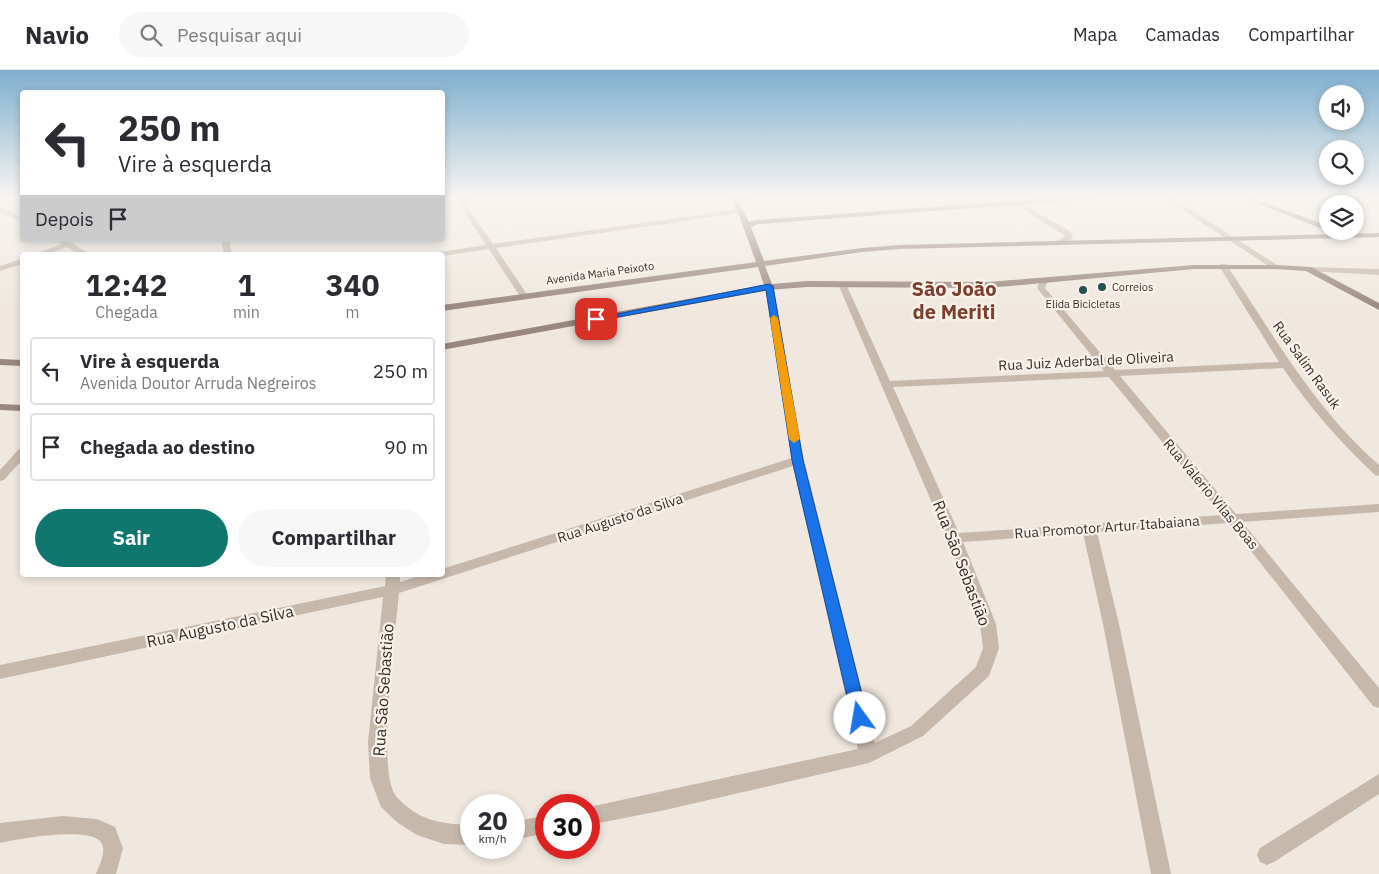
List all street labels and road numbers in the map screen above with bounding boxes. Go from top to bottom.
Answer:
street label: Avenida Maria Peixoto [545,258,655,288]
street label: Rua Salim Rasuk [1269,317,1345,413]
street label: Rua Juiz Aderbal de Oliveira [998,347,1175,375]
street label: Rua Valerio Vilas Boas [1159,435,1263,553]
street label: Rua Augusto da Silva [555,489,686,547]
street label: Rua São Sebastião [929,497,995,629]
street label: Rua Promotor Artur Itabaiana [1014,512,1201,542]
street label: Rua Augusto da Silva [145,601,296,651]
street label: Rua São Sebastião [368,623,398,757]

